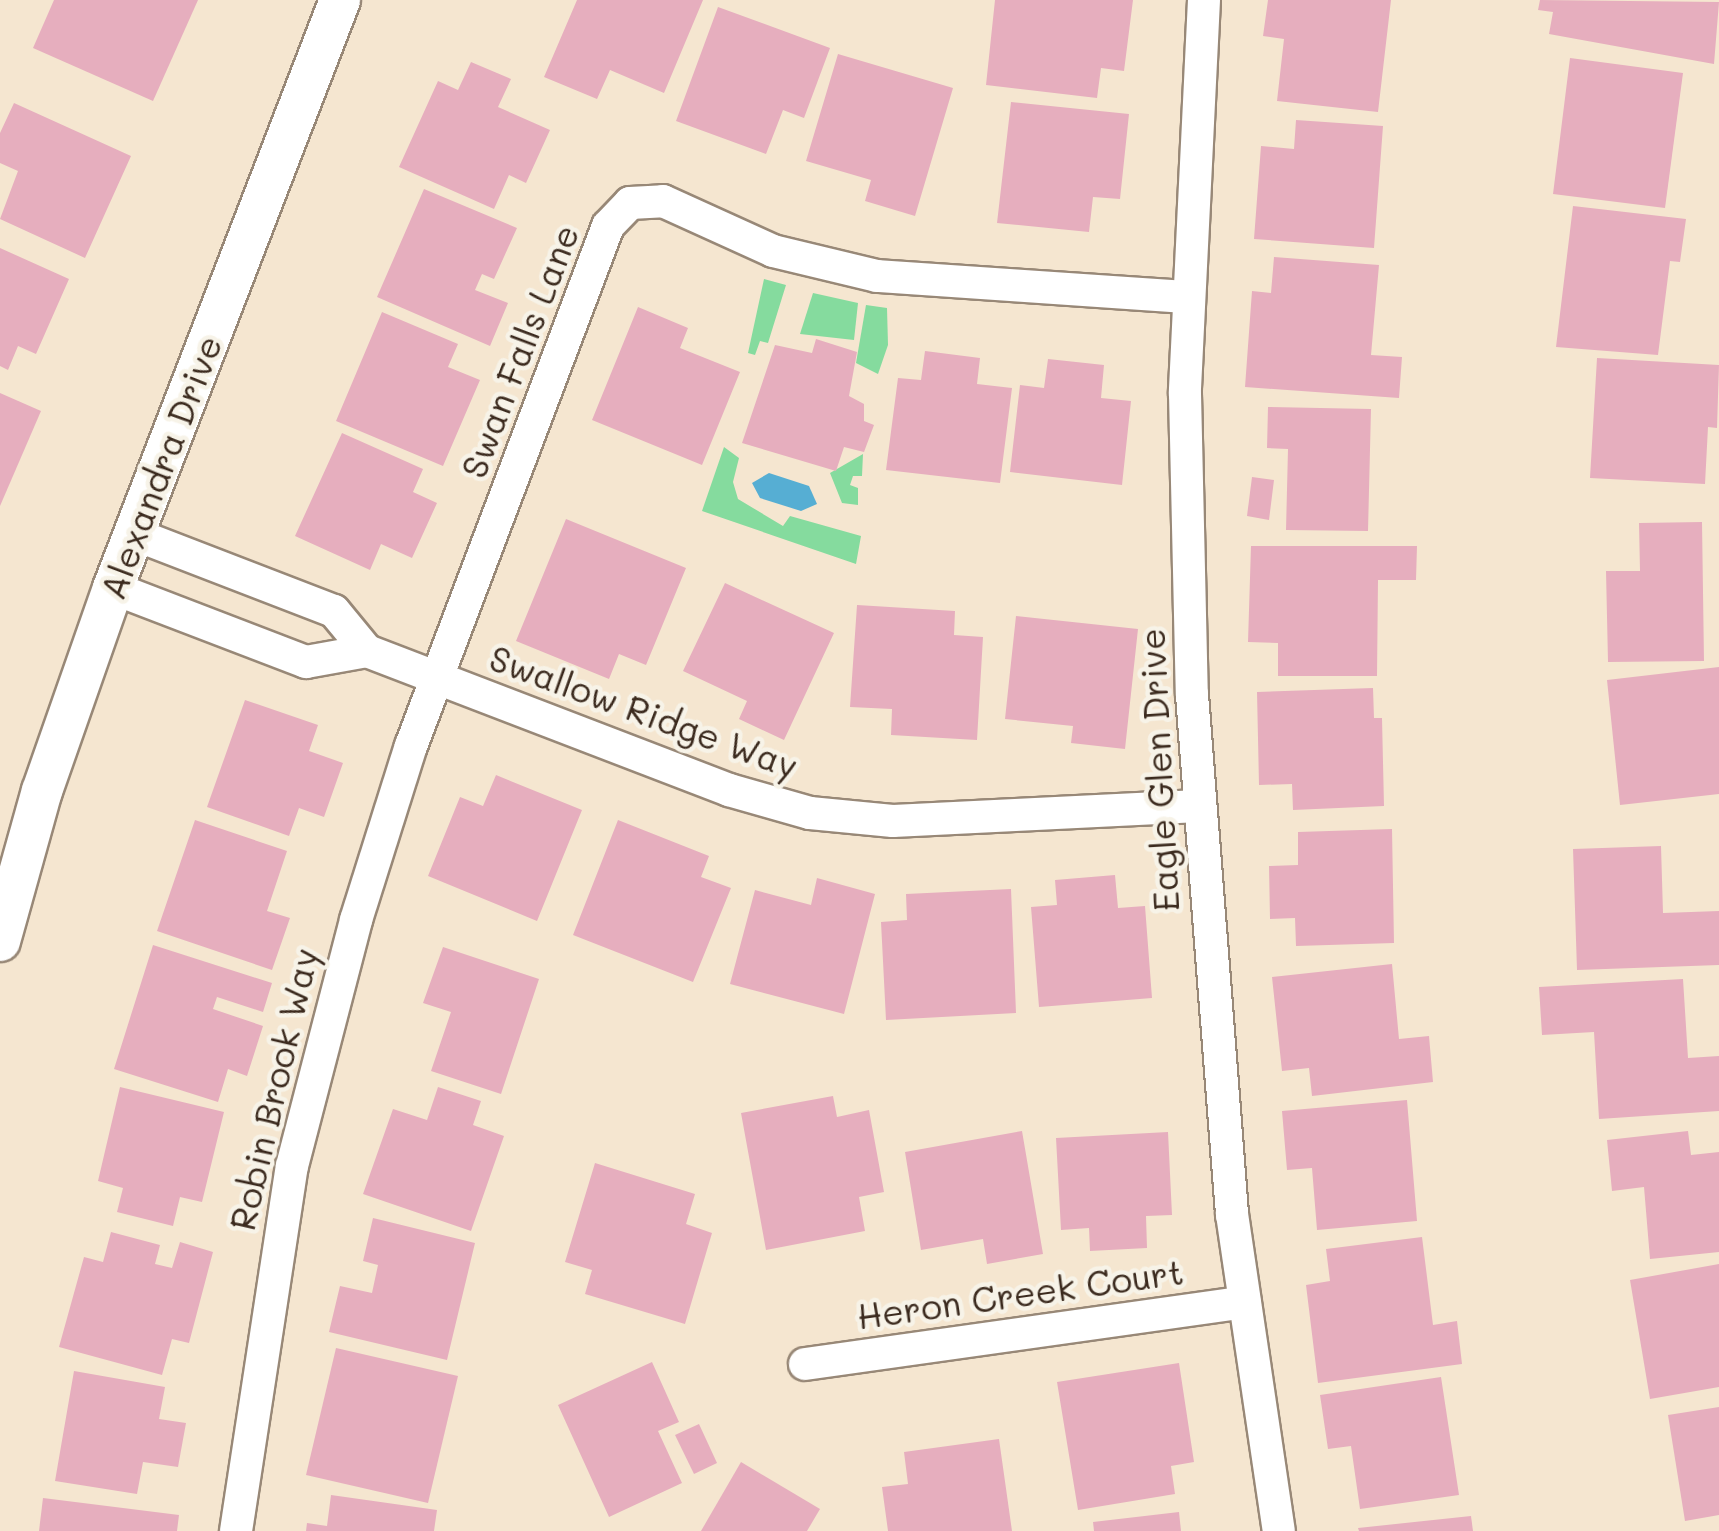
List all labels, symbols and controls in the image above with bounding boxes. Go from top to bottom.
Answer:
street label: Swan Falls Lane [451,219,587,483]
street label: Alexandra Drive [90,329,230,605]
street label: Eagle Glen Drive [1130,627,1186,913]
street label: Swallow Ridge Way [484,636,804,786]
street label: Robin Brook Way [220,944,326,1234]
street label: Heron Creek Court [854,1249,1186,1337]

